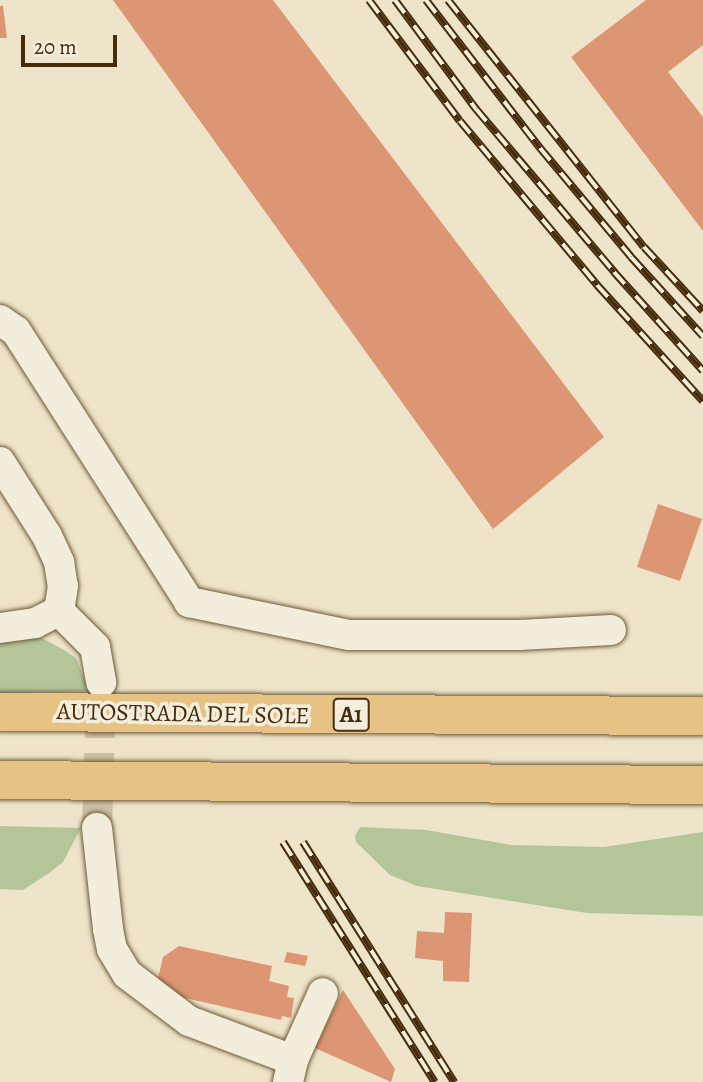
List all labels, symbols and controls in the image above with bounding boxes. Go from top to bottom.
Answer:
scale bar [24,21,121,65]
text: 20 m [34,33,77,61]
road number: A1 [332,695,370,734]
street label: AUTOSTRADA DEL SOLE [56,697,310,731]

